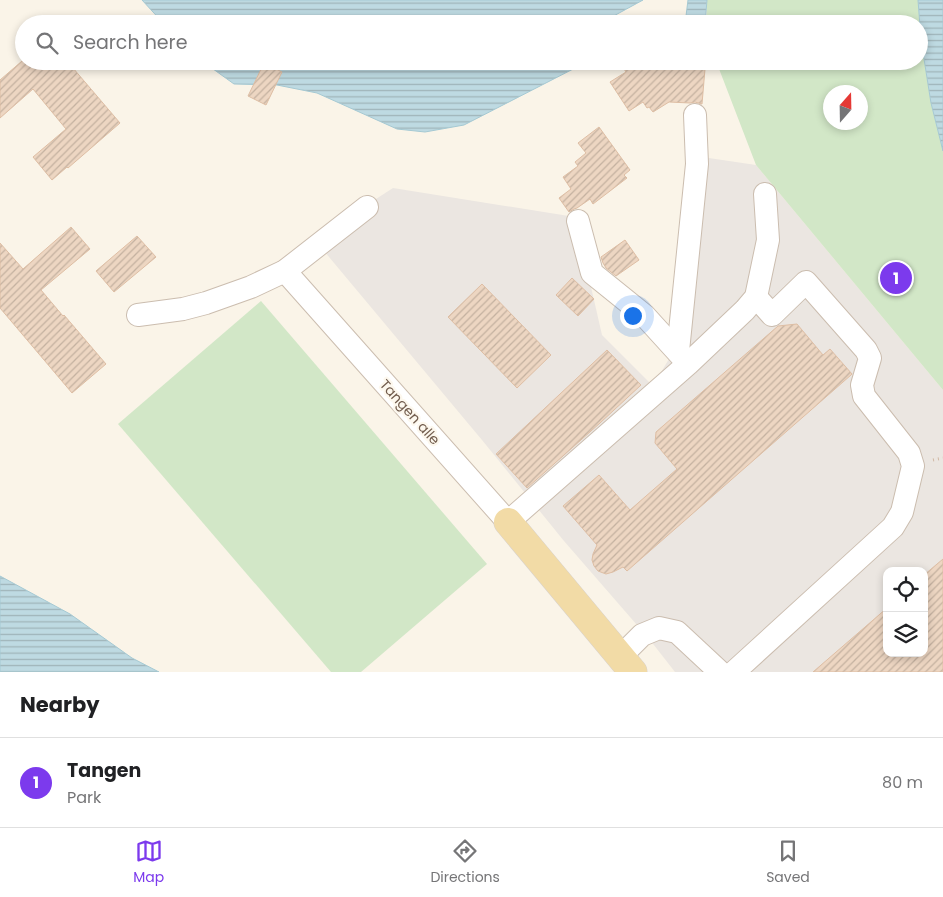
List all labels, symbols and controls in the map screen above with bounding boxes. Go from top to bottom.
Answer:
search box [15,15,928,70]
icon: search [33,29,61,57]
text: Search here [73,29,187,56]
north arrow [823,85,868,130]
pin: 1 [880,259,912,297]
your location [620,303,646,329]
street label: Tangen alle [375,375,445,449]
map controls [883,567,928,657]
button: locate [883,567,928,612]
button: layers [883,612,928,657]
text: Nearby [20,690,100,719]
text: Tangen [67,757,141,784]
text: 1 [33,771,39,794]
text: 80 m [882,771,923,794]
text: Park [67,786,101,809]
tab: Map [133,837,164,888]
tab: Directions [430,837,500,888]
tab: Saved [766,837,810,888]

